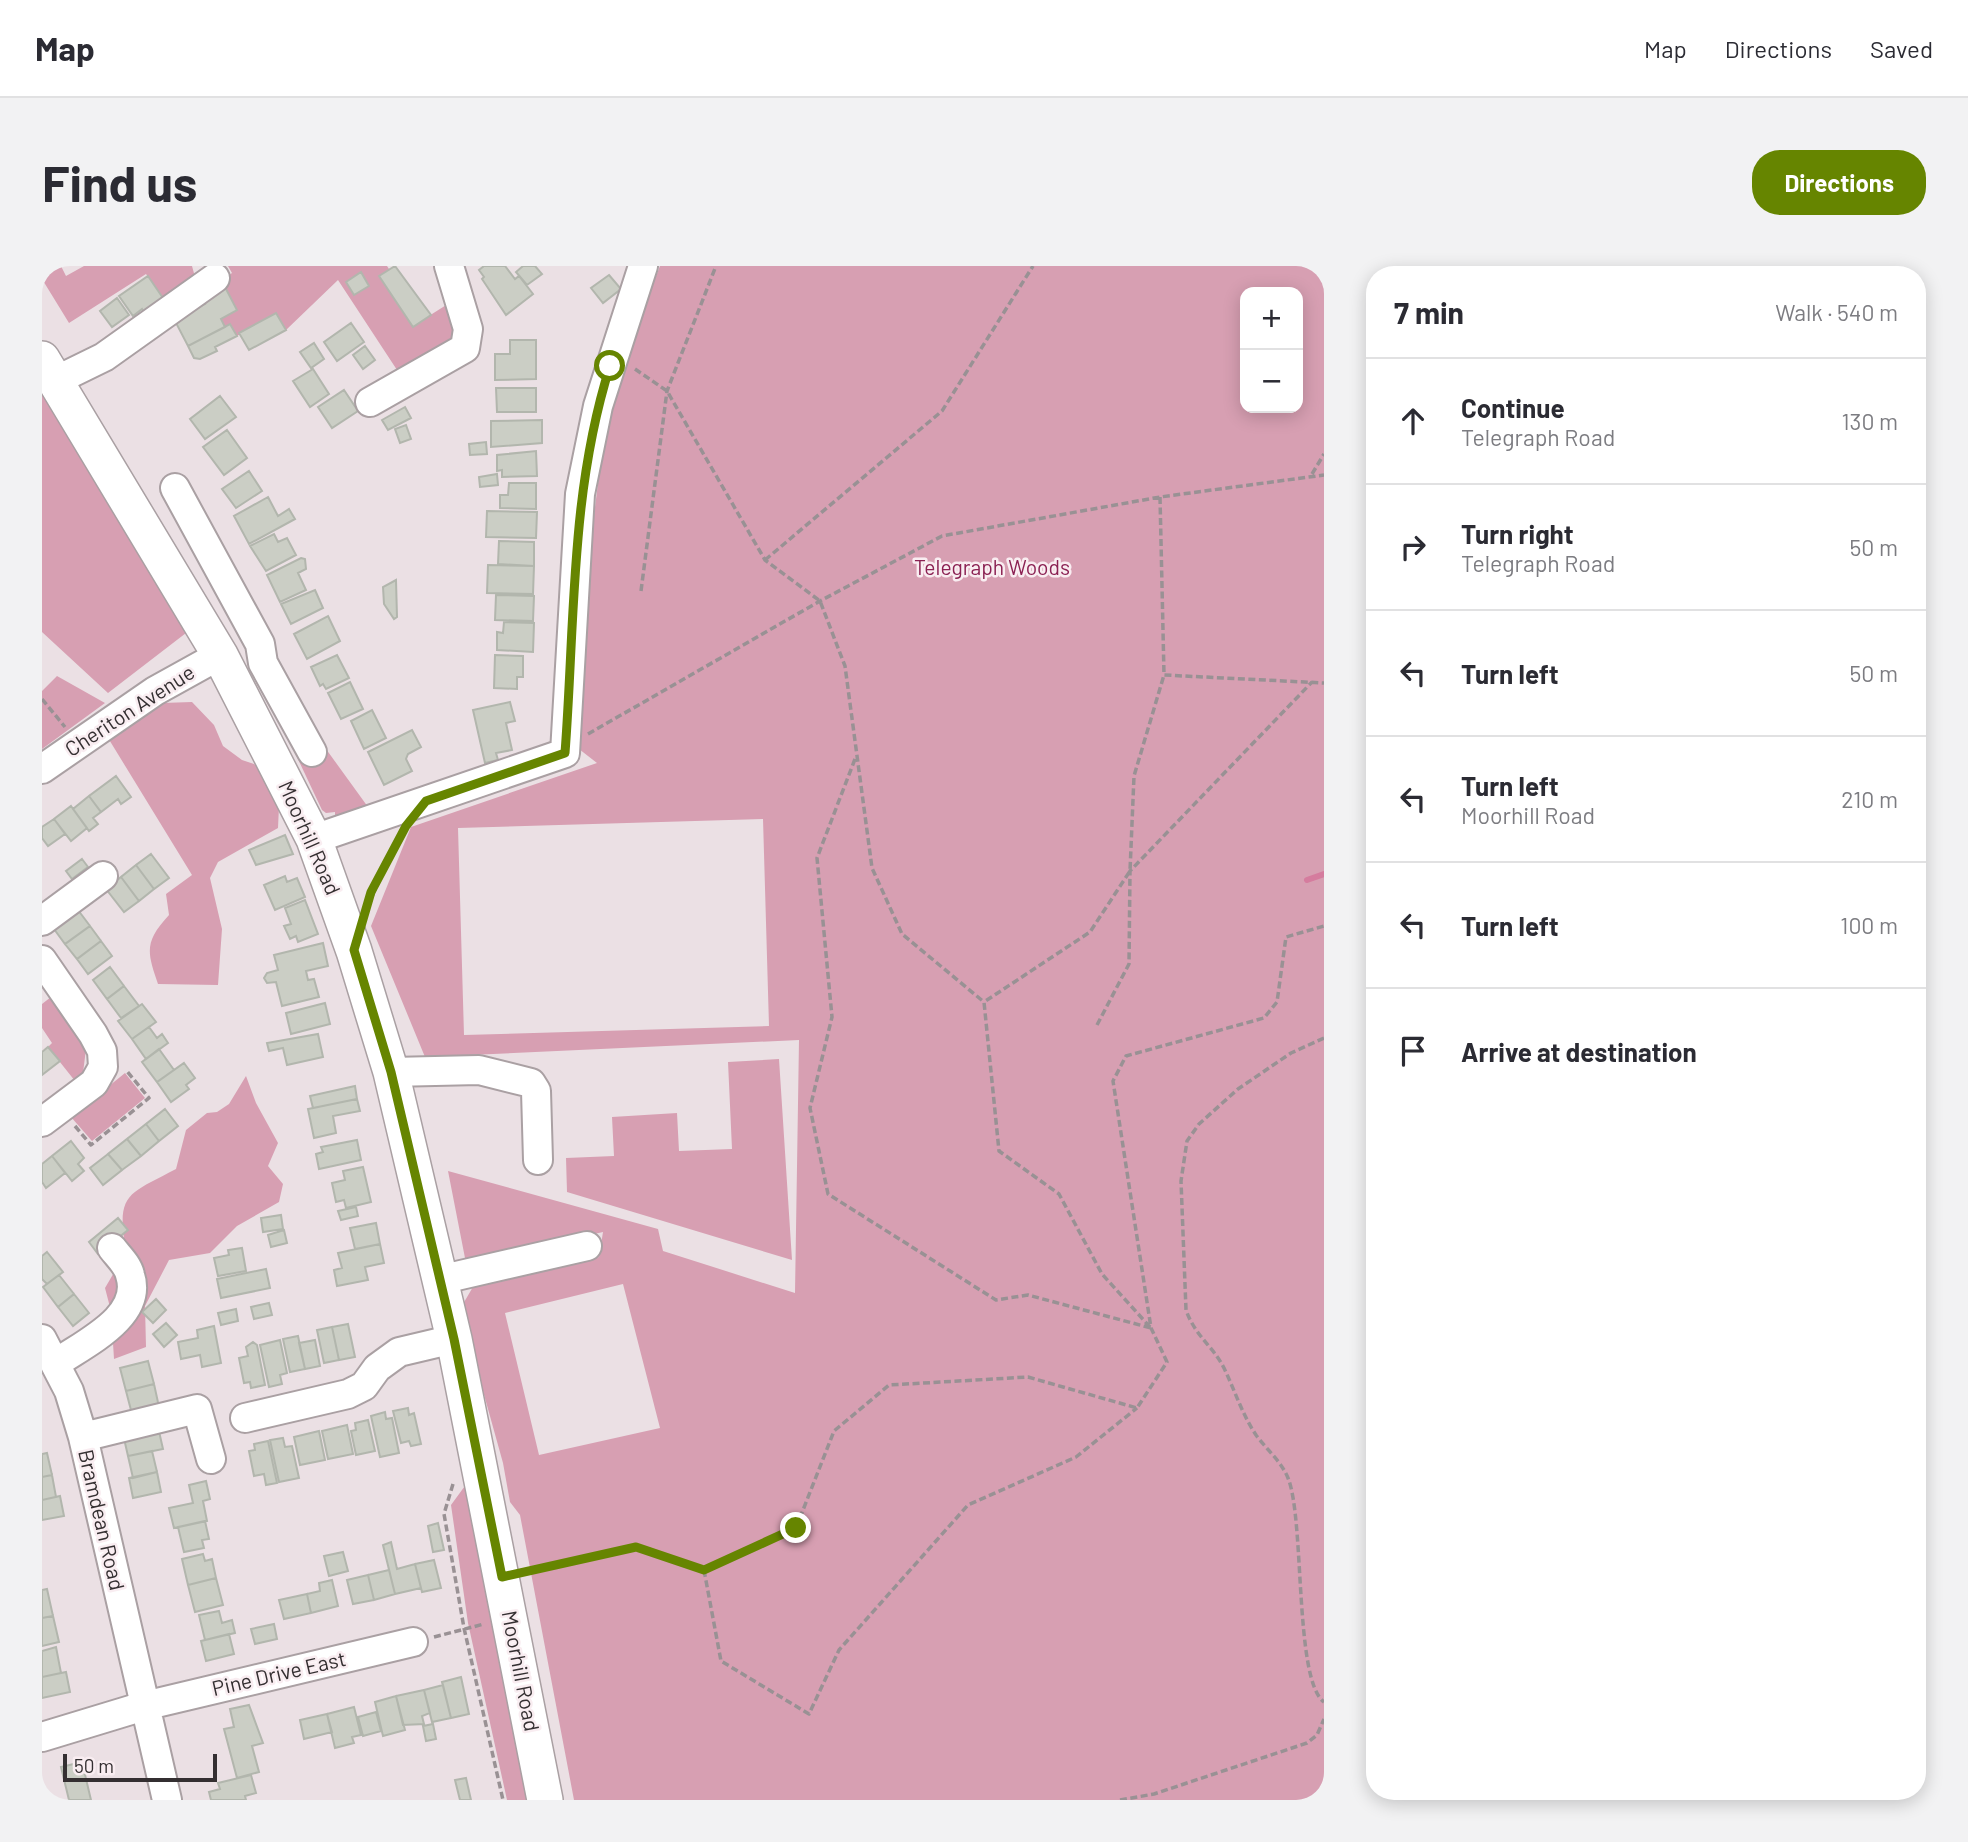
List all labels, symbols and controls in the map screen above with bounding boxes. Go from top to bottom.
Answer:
text: Map [35,28,95,68]
text: Map [1644,34,1687,63]
text: Directions [1725,34,1832,63]
text: Saved [1870,34,1933,63]
button: Directions [1752,150,1926,215]
text: Find us [42,153,197,212]
map controls [1240,287,1303,413]
button: + [1240,287,1303,350]
text: 7 min [1394,294,1464,330]
text: Walk · 540 m [1775,298,1898,326]
route start [594,350,625,381]
button: − [1240,350,1303,413]
text: Continue [1461,392,1565,423]
icon: ahead [1394,402,1432,440]
text: 130 m [1841,407,1898,435]
text: Telegraph Road [1461,423,1615,451]
text: Turn right [1461,518,1574,549]
icon: right [1394,528,1432,566]
text: 50 m [1850,533,1898,561]
text: Telegraph Road [1461,549,1615,577]
park label: Telegraph Woods [914,554,1070,579]
icon: left [1394,654,1432,692]
text: Turn left [1461,658,1559,689]
street label: Cheriton Avenue [60,659,199,761]
text: 50 m [1850,659,1898,687]
text: Turn left [1461,770,1559,801]
street label: Moorhill Road [274,776,347,898]
icon: left [1394,780,1432,818]
text: 210 m [1841,785,1898,813]
text: Moorhill Road [1461,801,1595,829]
icon: left [1394,906,1432,944]
text: Turn left [1461,910,1559,941]
text: 100 m [1840,911,1898,939]
icon: arrive [1394,1032,1432,1070]
text: Arrive at destination [1461,1036,1697,1067]
street label: Bramdean Road [74,1447,131,1593]
route end [780,1512,811,1543]
street label: Moorhill Road [498,1608,545,1733]
street label: Pine Drive East [209,1645,348,1700]
scale bar [63,1751,217,1783]
text: 50 m [74,1754,114,1777]

